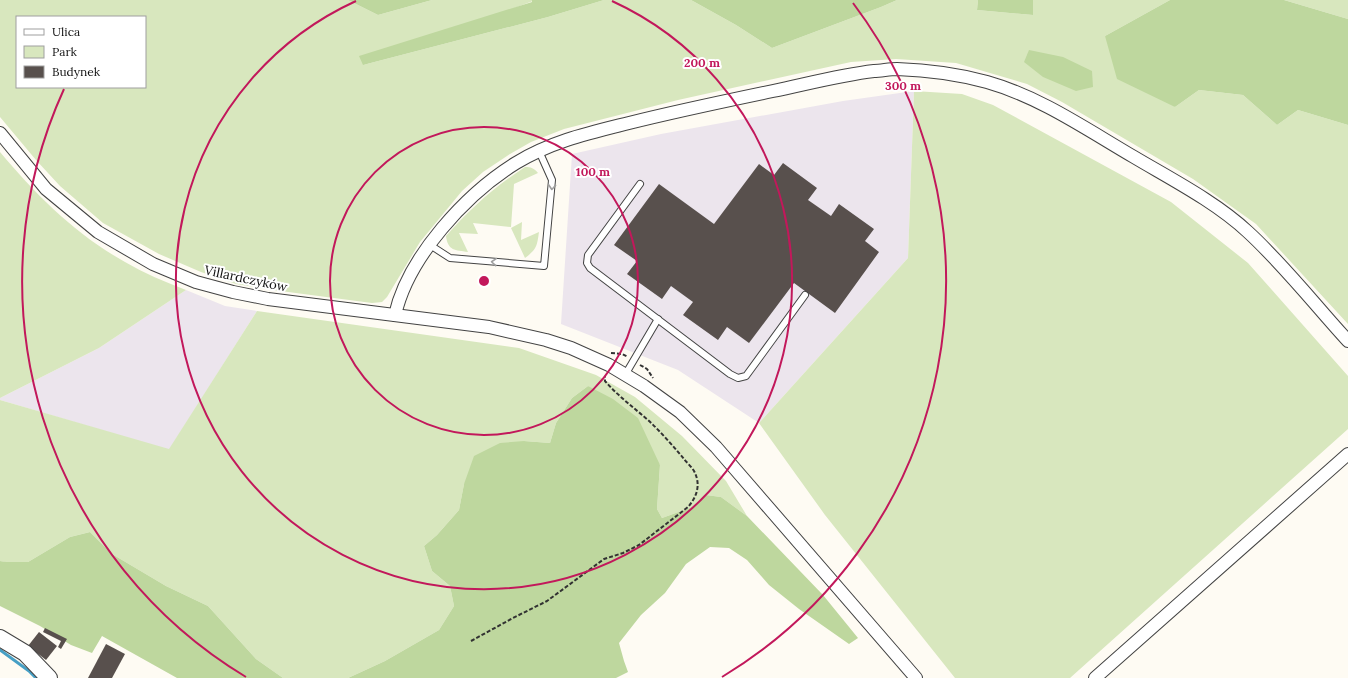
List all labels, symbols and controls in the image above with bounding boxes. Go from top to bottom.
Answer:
legend [16,16,146,88]
text: Ulica [52,24,80,39]
text: Park [52,44,78,59]
text: 200 m [684,55,720,70]
text: Budynek [52,64,101,79]
text: 300 m [885,78,921,93]
text: 100 m [576,164,610,179]
one-way arrow [547,183,556,190]
one-way arrow [491,258,497,267]
street label: Villardczyków [202,261,289,296]
centre of rings [477,274,491,288]

